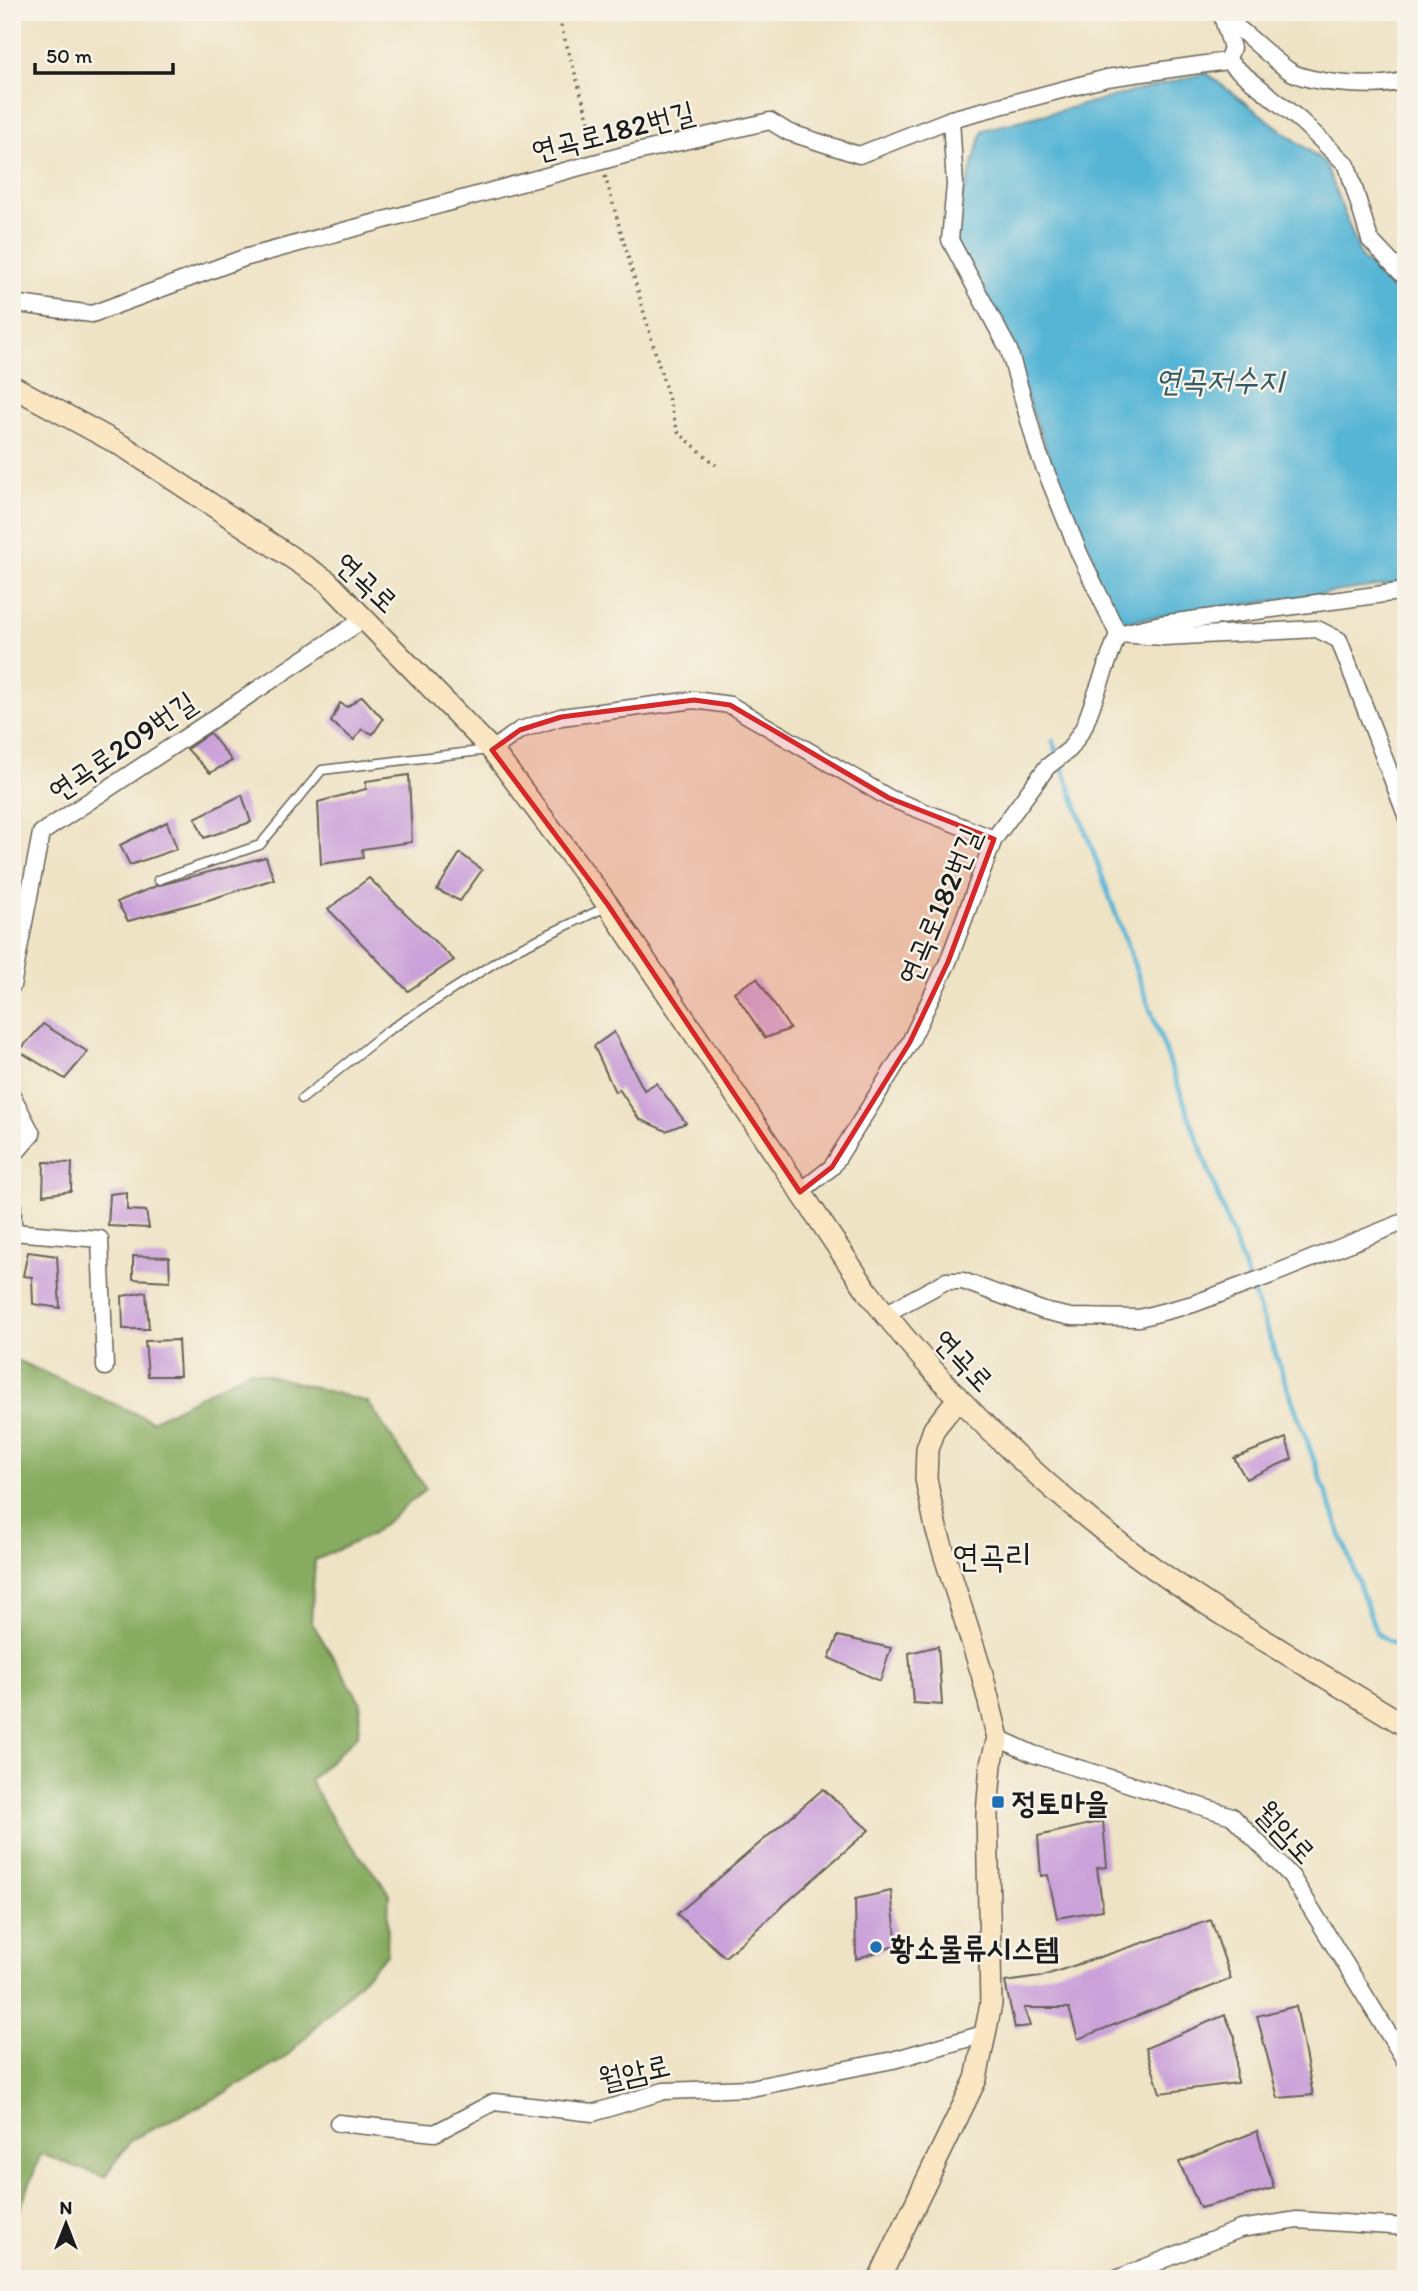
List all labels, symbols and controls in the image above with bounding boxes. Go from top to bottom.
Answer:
scale bar [35,32,173,76]
text: 50 m [46,43,93,68]
street label: 연곡로182번길 [528,93,698,169]
water label: 연곡저수지 [1155,361,1287,399]
street label: 연곡로 [328,544,406,620]
street label: 연곡로209번길 [41,683,203,809]
street label: 연곡로182번길 [889,822,989,990]
street label: 연곡로 [926,1321,1002,1399]
district label: 연곡리 [952,1536,1032,1575]
place label: 정토마을 [1012,1784,1109,1821]
street label: 월암로 [1248,1793,1324,1871]
marker: 정토마을 [990,1794,1006,1810]
place label: 황소물류시스템 [890,1929,1059,1966]
marker: 황소물류시스템 [868,1939,884,1955]
street label: 월암로 [595,2046,673,2098]
north arrow [32,2190,102,2260]
text: N [60,2196,72,2219]

